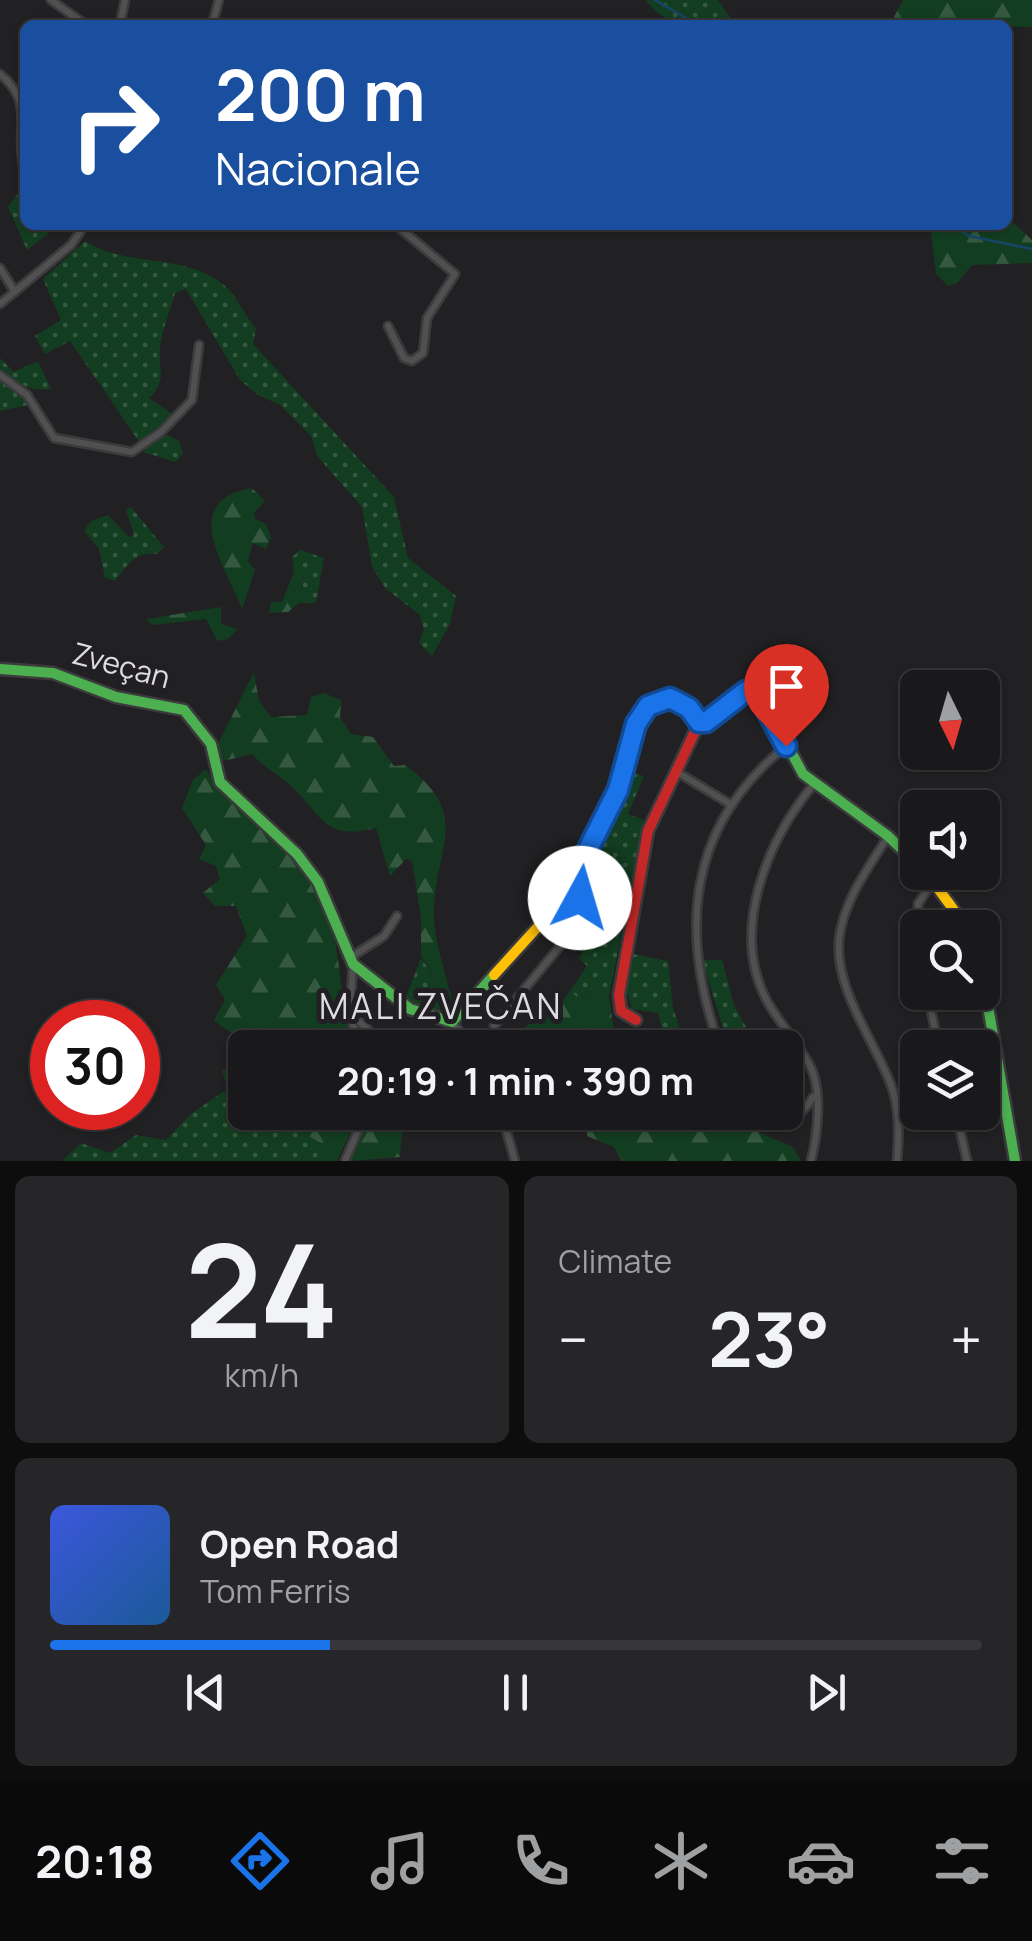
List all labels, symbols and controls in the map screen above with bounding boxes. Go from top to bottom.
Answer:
text: 200 m [215,46,426,142]
icon: right [50,60,180,190]
text: Nacionale [215,137,421,199]
street label: Zveçan [68,632,175,697]
pin [744,644,829,747]
icon: arrive [759,659,814,714]
north arrow [900,670,1000,770]
map controls [900,670,1000,1130]
button: sound [900,790,1000,890]
position arrow [528,846,632,950]
button: search [900,910,1000,1010]
district label: MALI ZVEČAN [319,982,563,1030]
speed limit sign: 30 [30,1000,160,1130]
button: layers [900,1030,1000,1130]
text: 20:19 · 1 min · 390 m [337,1054,694,1106]
text: 24 [185,1199,339,1377]
text: Climate [559,1239,672,1283]
text: 23° [708,1287,830,1390]
text: − [559,1301,588,1377]
text: + [950,1301,982,1377]
text: km/h [225,1353,299,1397]
text: Open Road [200,1517,399,1569]
text: Tom Ferris [200,1569,351,1613]
icon: previous [178,1665,233,1720]
icon: pause [488,1665,543,1720]
icon: next [799,1665,854,1720]
icon: directions [225,1826,295,1896]
icon: music [365,1826,435,1896]
icon: phone [506,1826,576,1896]
icon: climate [646,1826,716,1896]
icon: car [786,1826,856,1896]
icon: filters [927,1826,997,1896]
text: 20:18 [35,1830,154,1892]

